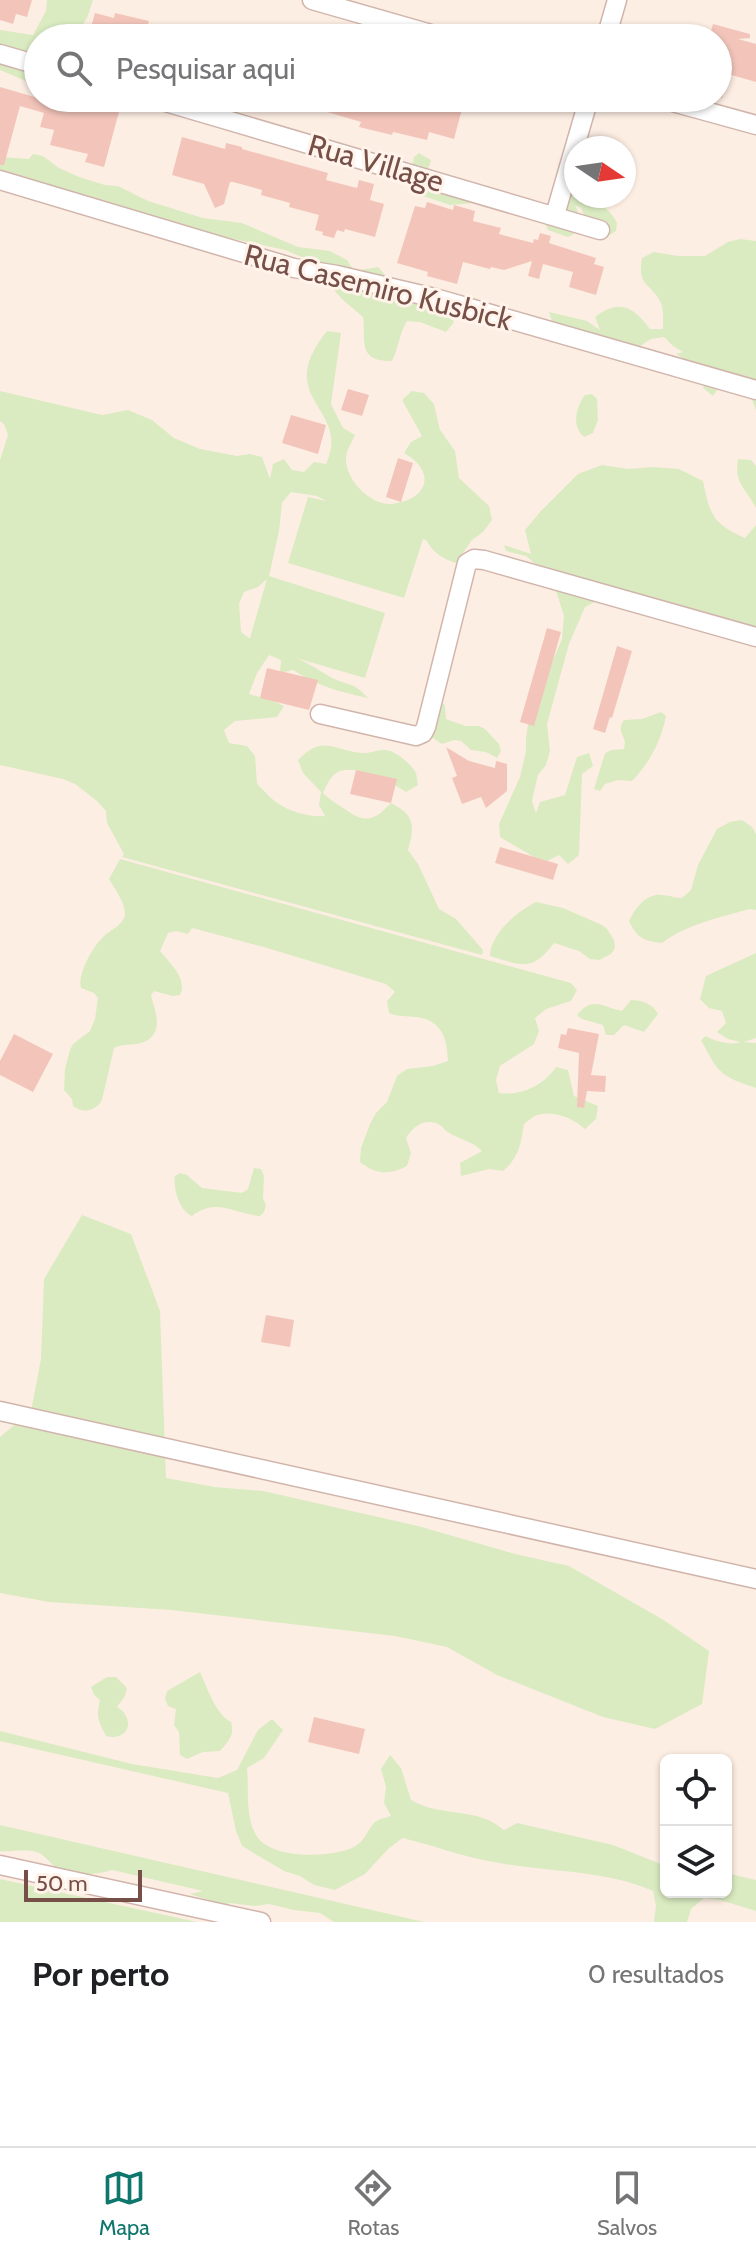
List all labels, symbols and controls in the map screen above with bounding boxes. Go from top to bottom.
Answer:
search box [24,24,732,112]
icon: search [52,46,96,90]
text: Pesquisar aqui [116,50,296,87]
street label: Rua Village [304,126,448,200]
north arrow [564,136,636,208]
street label: Rua Casemiro Kusbick [240,236,516,338]
map controls [660,1754,732,1898]
button: locate [660,1754,732,1826]
button: layers [660,1826,732,1898]
scale bar [24,1866,142,1902]
text: 50 m [36,1870,88,1897]
text: Por perto [32,1953,169,1995]
text: 0 resultados [588,1958,724,1990]
tab: Mapa [99,2166,150,2241]
tab: Rotas [347,2166,399,2241]
tab: Salvos [597,2166,657,2241]

